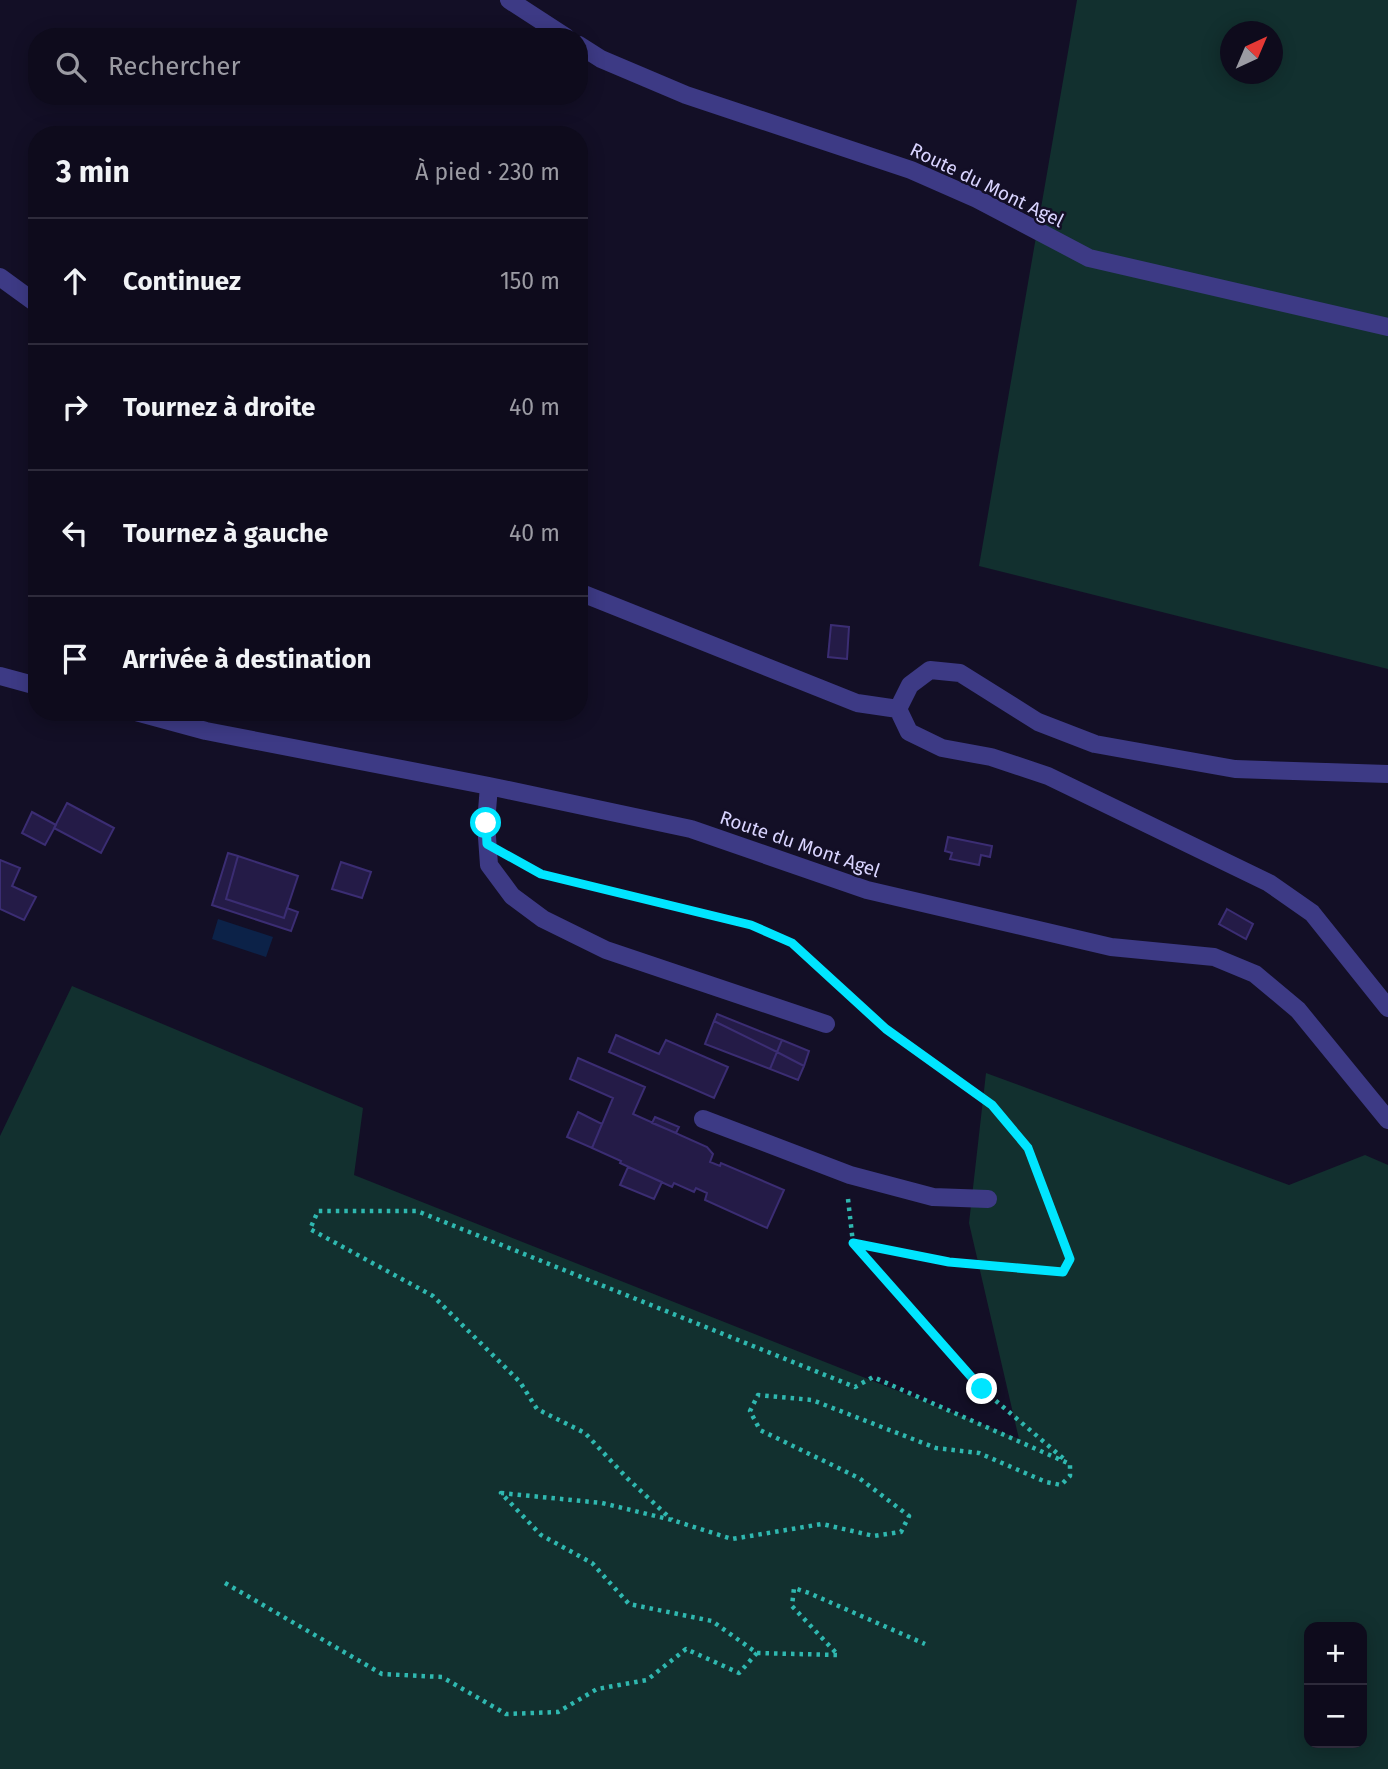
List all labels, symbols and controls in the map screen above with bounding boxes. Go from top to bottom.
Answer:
north arrow [1220,21,1283,84]
search box [28,28,588,105]
icon: search [52,48,90,86]
text: Rechercher [108,51,240,82]
street label: Route du Mont Agel [906,138,1068,232]
text: 3 min [56,154,130,190]
text: À pied · 230 m [415,158,560,186]
icon: ahead [56,262,94,300]
text: Continuez [123,266,241,297]
text: 150 m [500,267,560,295]
icon: right [56,388,94,426]
text: Tournez à droite [123,392,315,423]
text: 40 m [509,393,560,421]
icon: left [56,514,94,552]
text: Tournez à gauche [123,518,328,549]
text: 40 m [509,519,560,547]
icon: arrive [56,640,94,678]
text: Arrivée à destination [123,644,372,675]
street label: Route du Mont Agel [717,806,884,882]
route start [470,807,501,838]
route end [966,1373,997,1404]
map controls [1304,1622,1367,1748]
button: + [1304,1622,1367,1685]
button: − [1304,1685,1367,1748]

